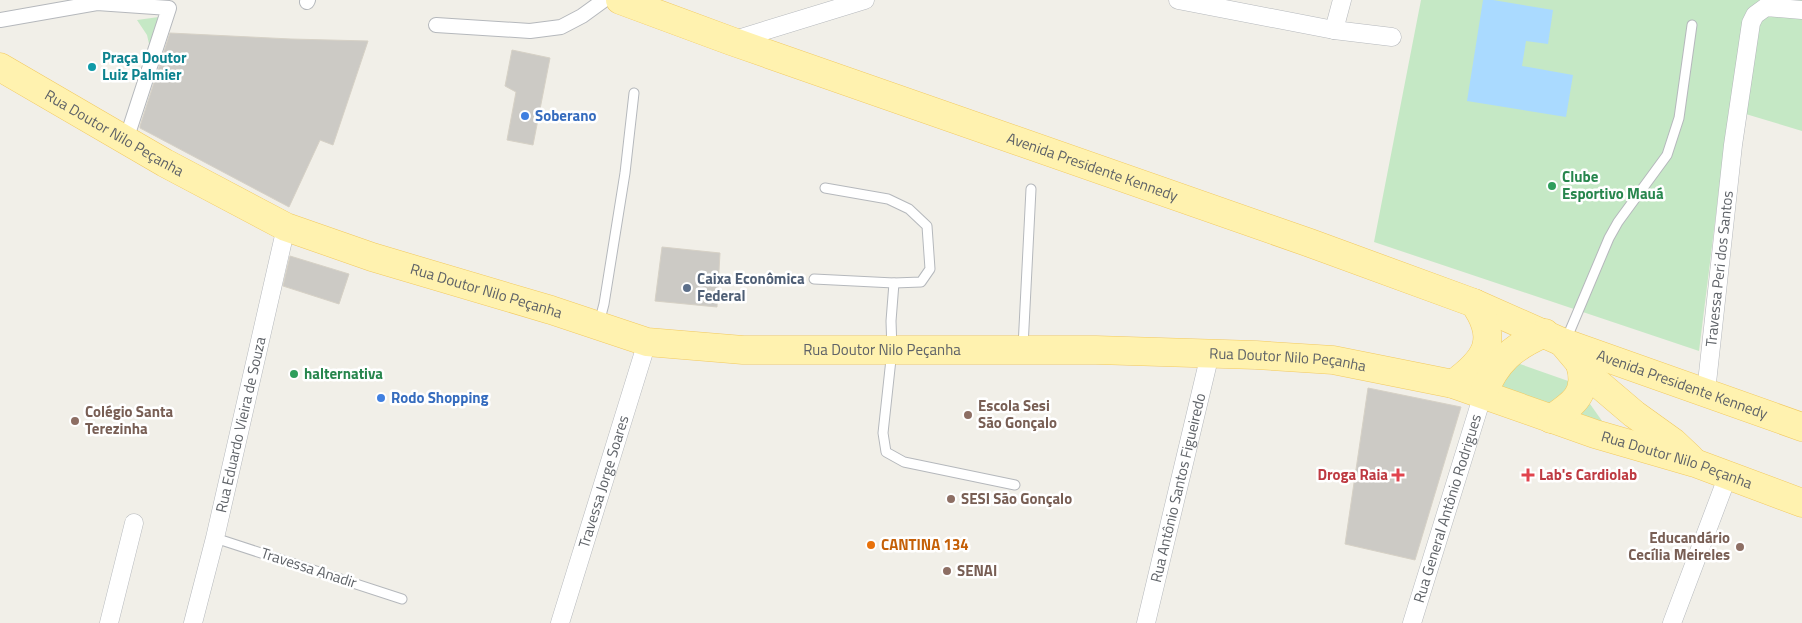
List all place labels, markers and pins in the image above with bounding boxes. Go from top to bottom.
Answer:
place label: Praça Doutor Luiz Palmier [102,46,187,86]
marker: Praça Doutor Luiz Palmier [86,61,98,73]
place label: Soberano [535,104,596,127]
marker: Soberano [519,110,531,122]
place label: Clube Esportivo Mauá [1562,165,1664,205]
marker: Clube Esportivo Mauá [1546,180,1558,192]
place label: Caixa Econômica Federal [697,267,805,307]
marker: Caixa Econômica Federal [681,282,693,294]
place label: halternativa [304,362,383,385]
marker: halternativa [288,368,300,380]
place label: Rodo Shopping [391,386,489,409]
marker: Rodo Shopping [375,392,387,404]
place label: Escola Sesi São Gonçalo [978,394,1057,434]
place label: Colégio Santa Terezinha [85,400,173,440]
marker: Escola Sesi São Gonçalo [962,409,974,421]
marker: Colégio Santa Terezinha [69,415,81,427]
place label: Droga Raia [1317,463,1388,486]
place label: Lab's Cardiolab [1539,463,1637,486]
marker: Lab's Cardiolab [1521,468,1535,482]
marker: Droga Raia [1392,469,1404,481]
place label: SESI São Gonçalo [961,487,1072,510]
marker: SESI São Gonçalo [945,493,957,505]
place label: Educandário Cecília Meireles [1628,526,1730,566]
place label: CANTINA 134 [881,533,969,556]
marker: CANTINA 134 [865,539,877,551]
marker: Educandário Cecília Meireles [1734,541,1746,553]
place label: SENAI [957,559,997,582]
marker: SENAI [941,565,953,577]

